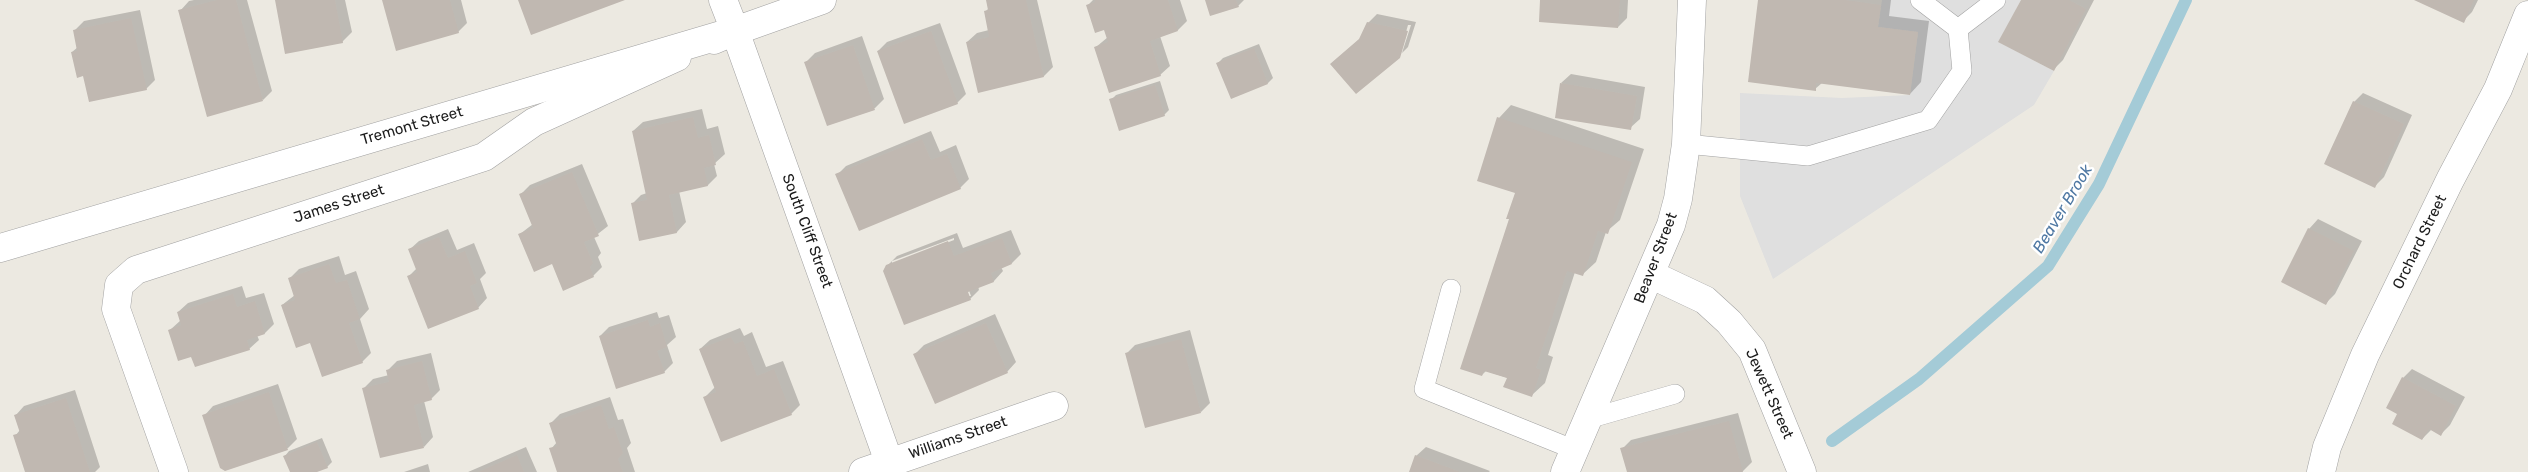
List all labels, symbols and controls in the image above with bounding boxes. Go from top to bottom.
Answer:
street label: Tremont Street [359,103,465,149]
water label: Beaver Brook [2029,161,2097,257]
street label: South Cliff Street [778,171,836,291]
street label: James Street [291,181,387,227]
street label: Orchard Street [2389,192,2451,292]
street label: Beaver Street [1630,210,1682,306]
street label: Jewett Street [1741,346,1797,442]
street label: Williams Street [906,413,1010,463]

